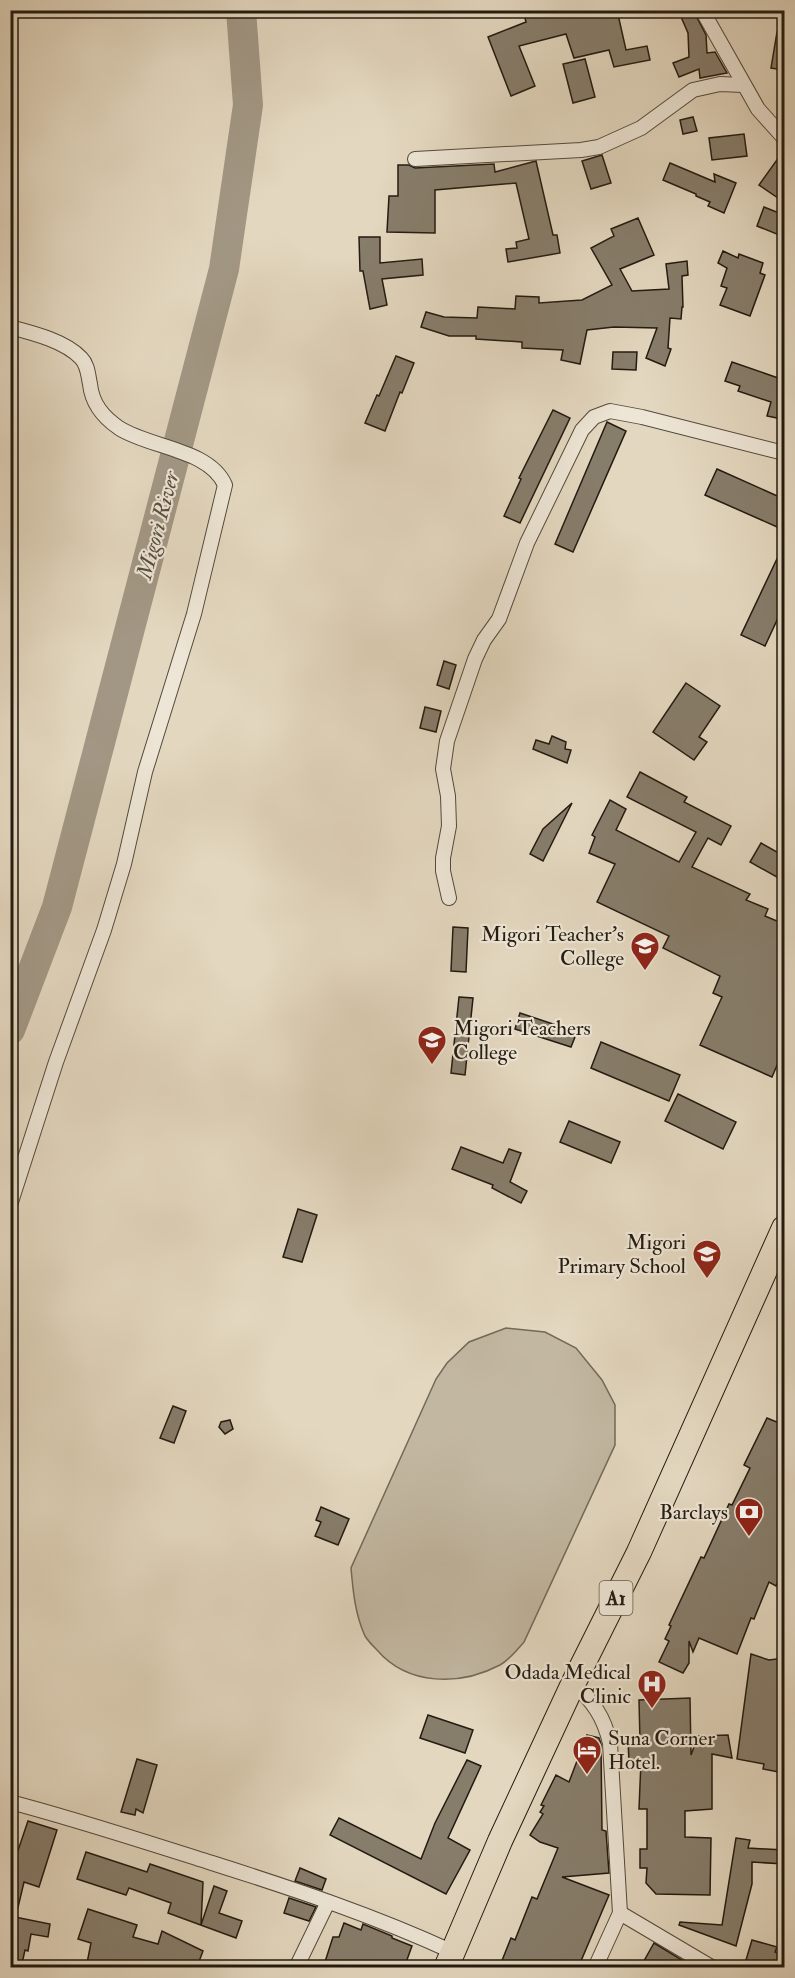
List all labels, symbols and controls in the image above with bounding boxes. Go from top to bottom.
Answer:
water label: Migori River [130,467,186,584]
place label: Migori Teacher's College [481,921,624,972]
school or university icon: Migori Teacher's College [629,930,661,972]
place label: Migori Teachers College [453,1015,591,1066]
school or university icon: Migori Teachers College [416,1024,448,1066]
place label: Migori Primary School [557,1229,687,1280]
school or university icon: Migori Primary School [691,1238,723,1280]
bank icon: Barclays [733,1496,765,1538]
place label: Barclays [659,1499,728,1526]
road number: A1 [600,1581,632,1615]
place label: Odada Medical Clinic [504,1659,632,1710]
hospital icon: Odada Medical Clinic [636,1668,668,1710]
place label: Suna Corner Hotel. [608,1725,715,1776]
hotel icon: Suna Corner Hotel. [571,1734,603,1776]

